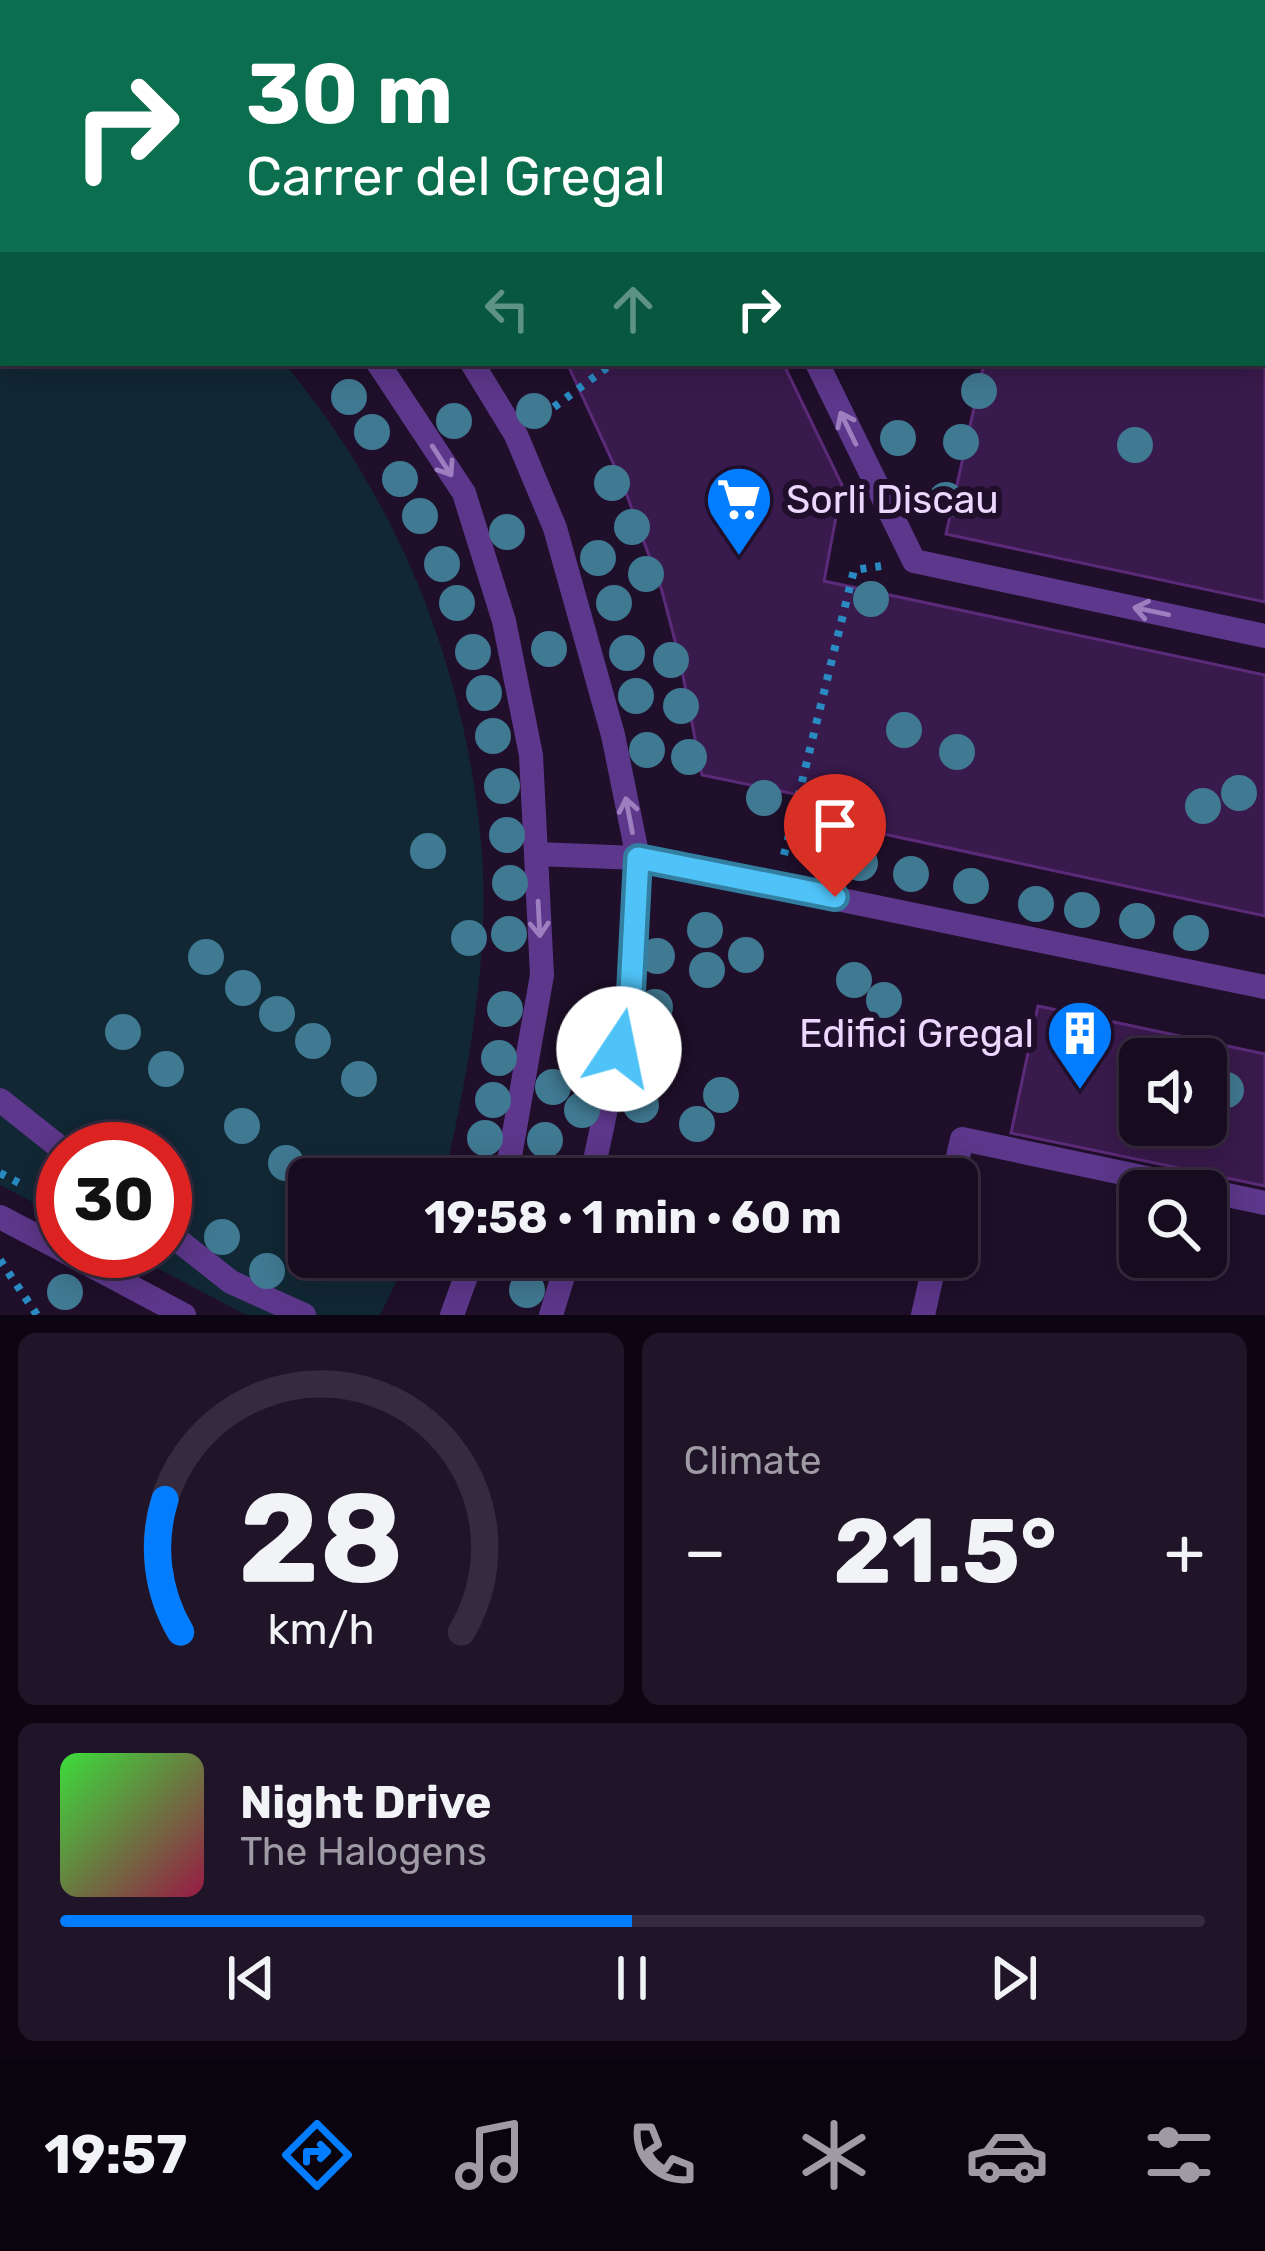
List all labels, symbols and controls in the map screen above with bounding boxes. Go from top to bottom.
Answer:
text: 30 m [246,44,453,144]
icon: right [48,48,204,204]
text: Carrer del Gregal [246,145,666,209]
icon: left [474,276,540,342]
icon: ahead [600,276,666,342]
icon: right [726,276,792,342]
one-way arrow [836,411,858,447]
one-way arrow [430,443,455,477]
supermarket icon: Sorli Discau [704,464,774,558]
place label: Sorli Discau [786,477,999,523]
one-way arrow [1132,599,1170,622]
pin [784,774,886,897]
icon: arrive [802,792,868,858]
one-way arrow [617,797,639,836]
one-way arrow [528,899,551,938]
position arrow [556,986,682,1112]
building icon: Edifici Gregal [1045,998,1115,1092]
place label: Edifici Gregal [799,1011,1034,1057]
map controls [1119,1038,1227,1278]
button: sound [1119,1038,1227,1146]
speed limit sign: 30 [36,1122,192,1278]
button: search [1119,1170,1227,1278]
text: 19:58 · 1 min · 60 m [424,1191,842,1244]
text: Climate [684,1438,822,1484]
text: 28 [238,1464,404,1612]
text: 21.5° [833,1498,1057,1605]
text: − [684,1512,726,1591]
text: + [1164,1512,1205,1591]
text: km/h [267,1604,374,1655]
text: Night Drive [240,1776,492,1829]
text: The Halogens [240,1829,487,1875]
icon: previous [218,1945,284,2011]
icon: pause [599,1945,665,2011]
icon: next [981,1945,1047,2011]
icon: directions [275,2113,359,2197]
icon: music [448,2113,532,2197]
icon: phone [620,2113,704,2197]
icon: climate [792,2113,876,2197]
icon: car [965,2113,1049,2197]
icon: filters [1137,2113,1221,2197]
text: 19:57 [44,2123,187,2187]

